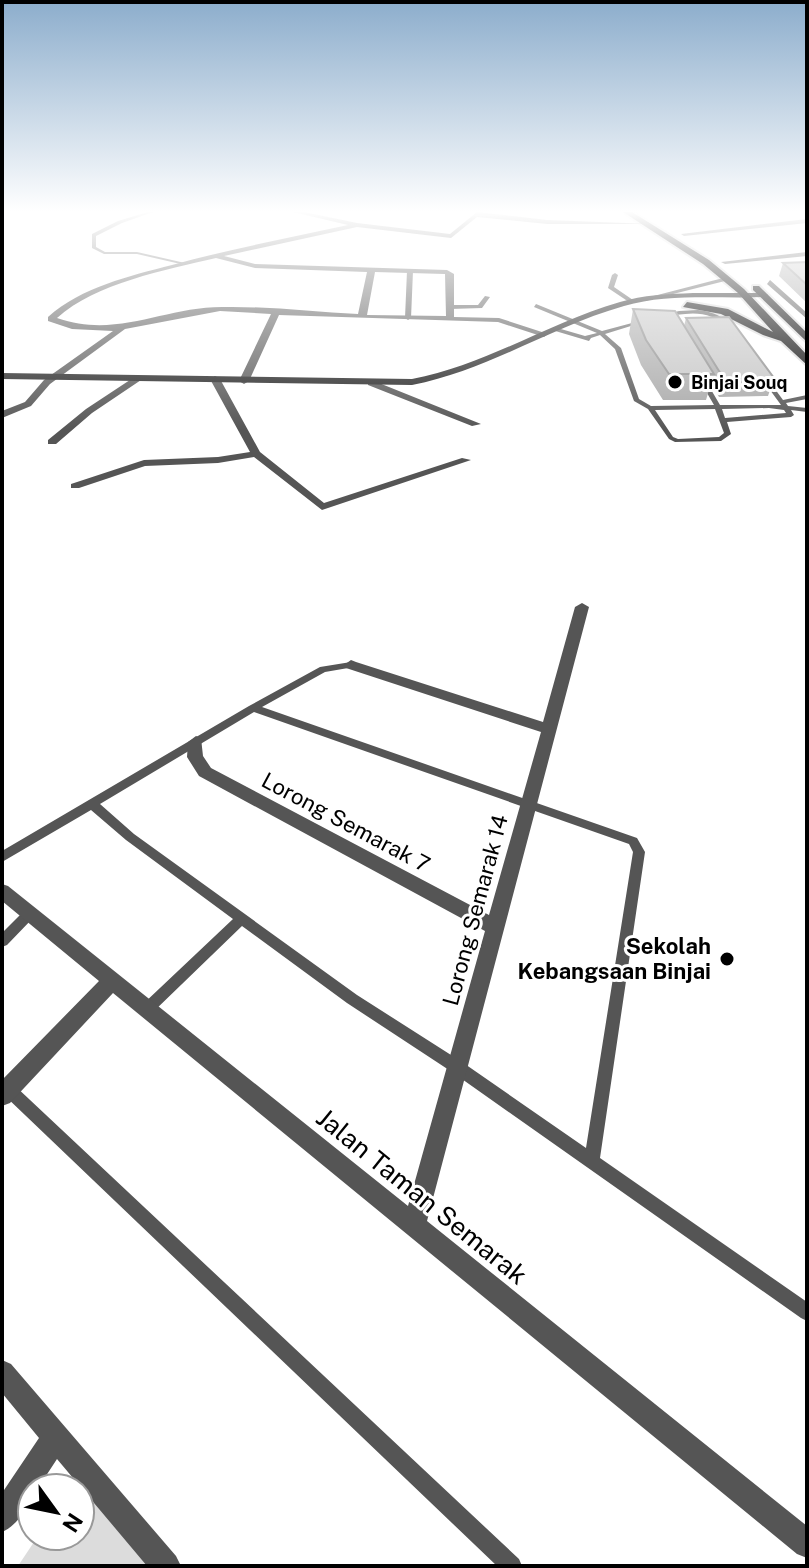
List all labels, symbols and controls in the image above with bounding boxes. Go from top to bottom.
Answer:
place label: Binjai Souq [691,372,787,393]
marker: Binjai Souq [666,373,684,391]
street label: Lorong Semarak 7 [257,767,435,877]
street label: Lorong Semarak 14 [437,812,513,1008]
place label: Sekolah Kebangsaan Binjai [518,933,711,984]
marker: Sekolah Kebangsaan Binjai [718,950,736,968]
street label: Jalan Taman Semarak [310,1102,534,1290]
north arrow [16,1472,96,1552]
text: N [57,1509,88,1537]

